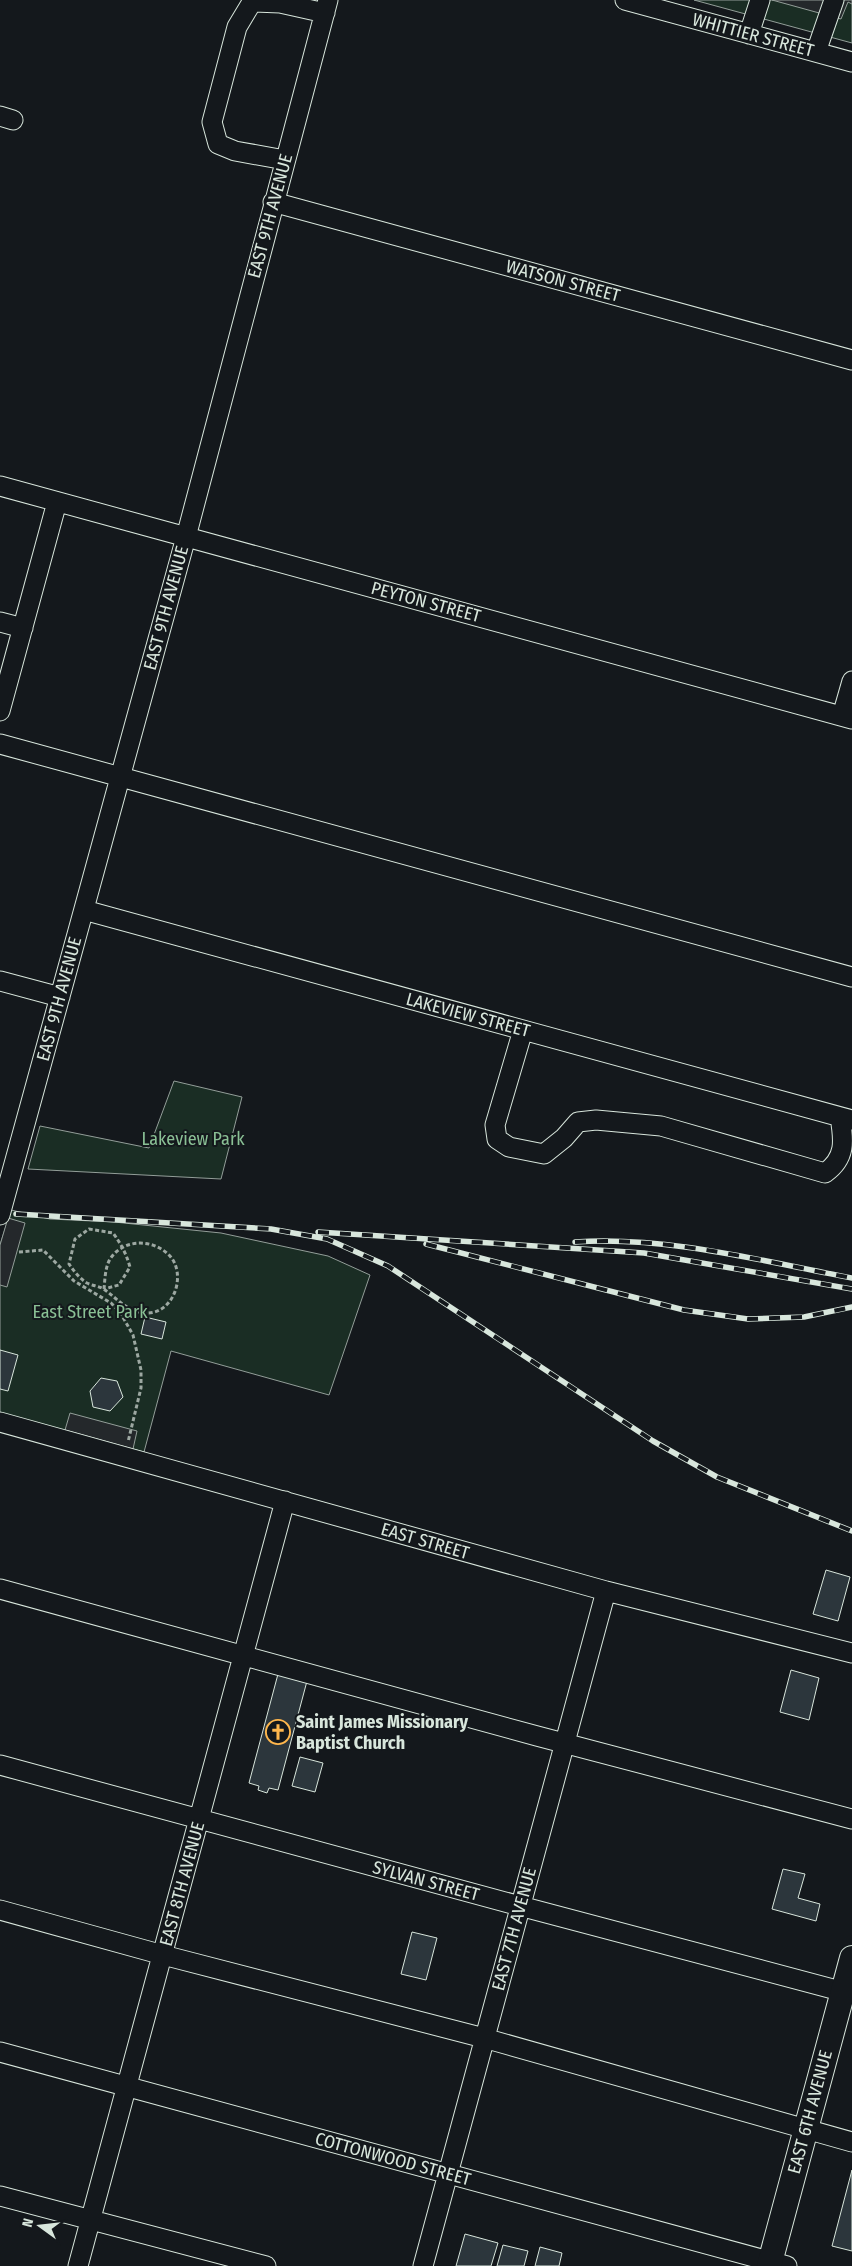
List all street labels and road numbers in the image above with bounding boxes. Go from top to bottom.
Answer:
street label: WHITTIER STREET [690,8,817,62]
street label: EAST 9TH AVENUE [243,152,297,280]
street label: WATSON STREET [503,255,623,307]
street label: EAST 9TH AVENUE [139,544,193,672]
street label: PEYTON STREET [369,577,484,627]
street label: EAST 9TH AVENUE [32,935,86,1063]
street label: LAKEVIEW STREET [404,988,533,1042]
street label: EAST STREET [378,1518,472,1564]
street label: EAST 8TH AVENUE [155,1819,209,1949]
street label: SYLVAN STREET [370,1856,482,1906]
street label: EAST 7TH AVENUE [487,1865,541,1993]
street label: EAST 6TH AVENUE [783,2048,837,2176]
street label: COTTONWOOD STREET [313,2128,474,2191]

